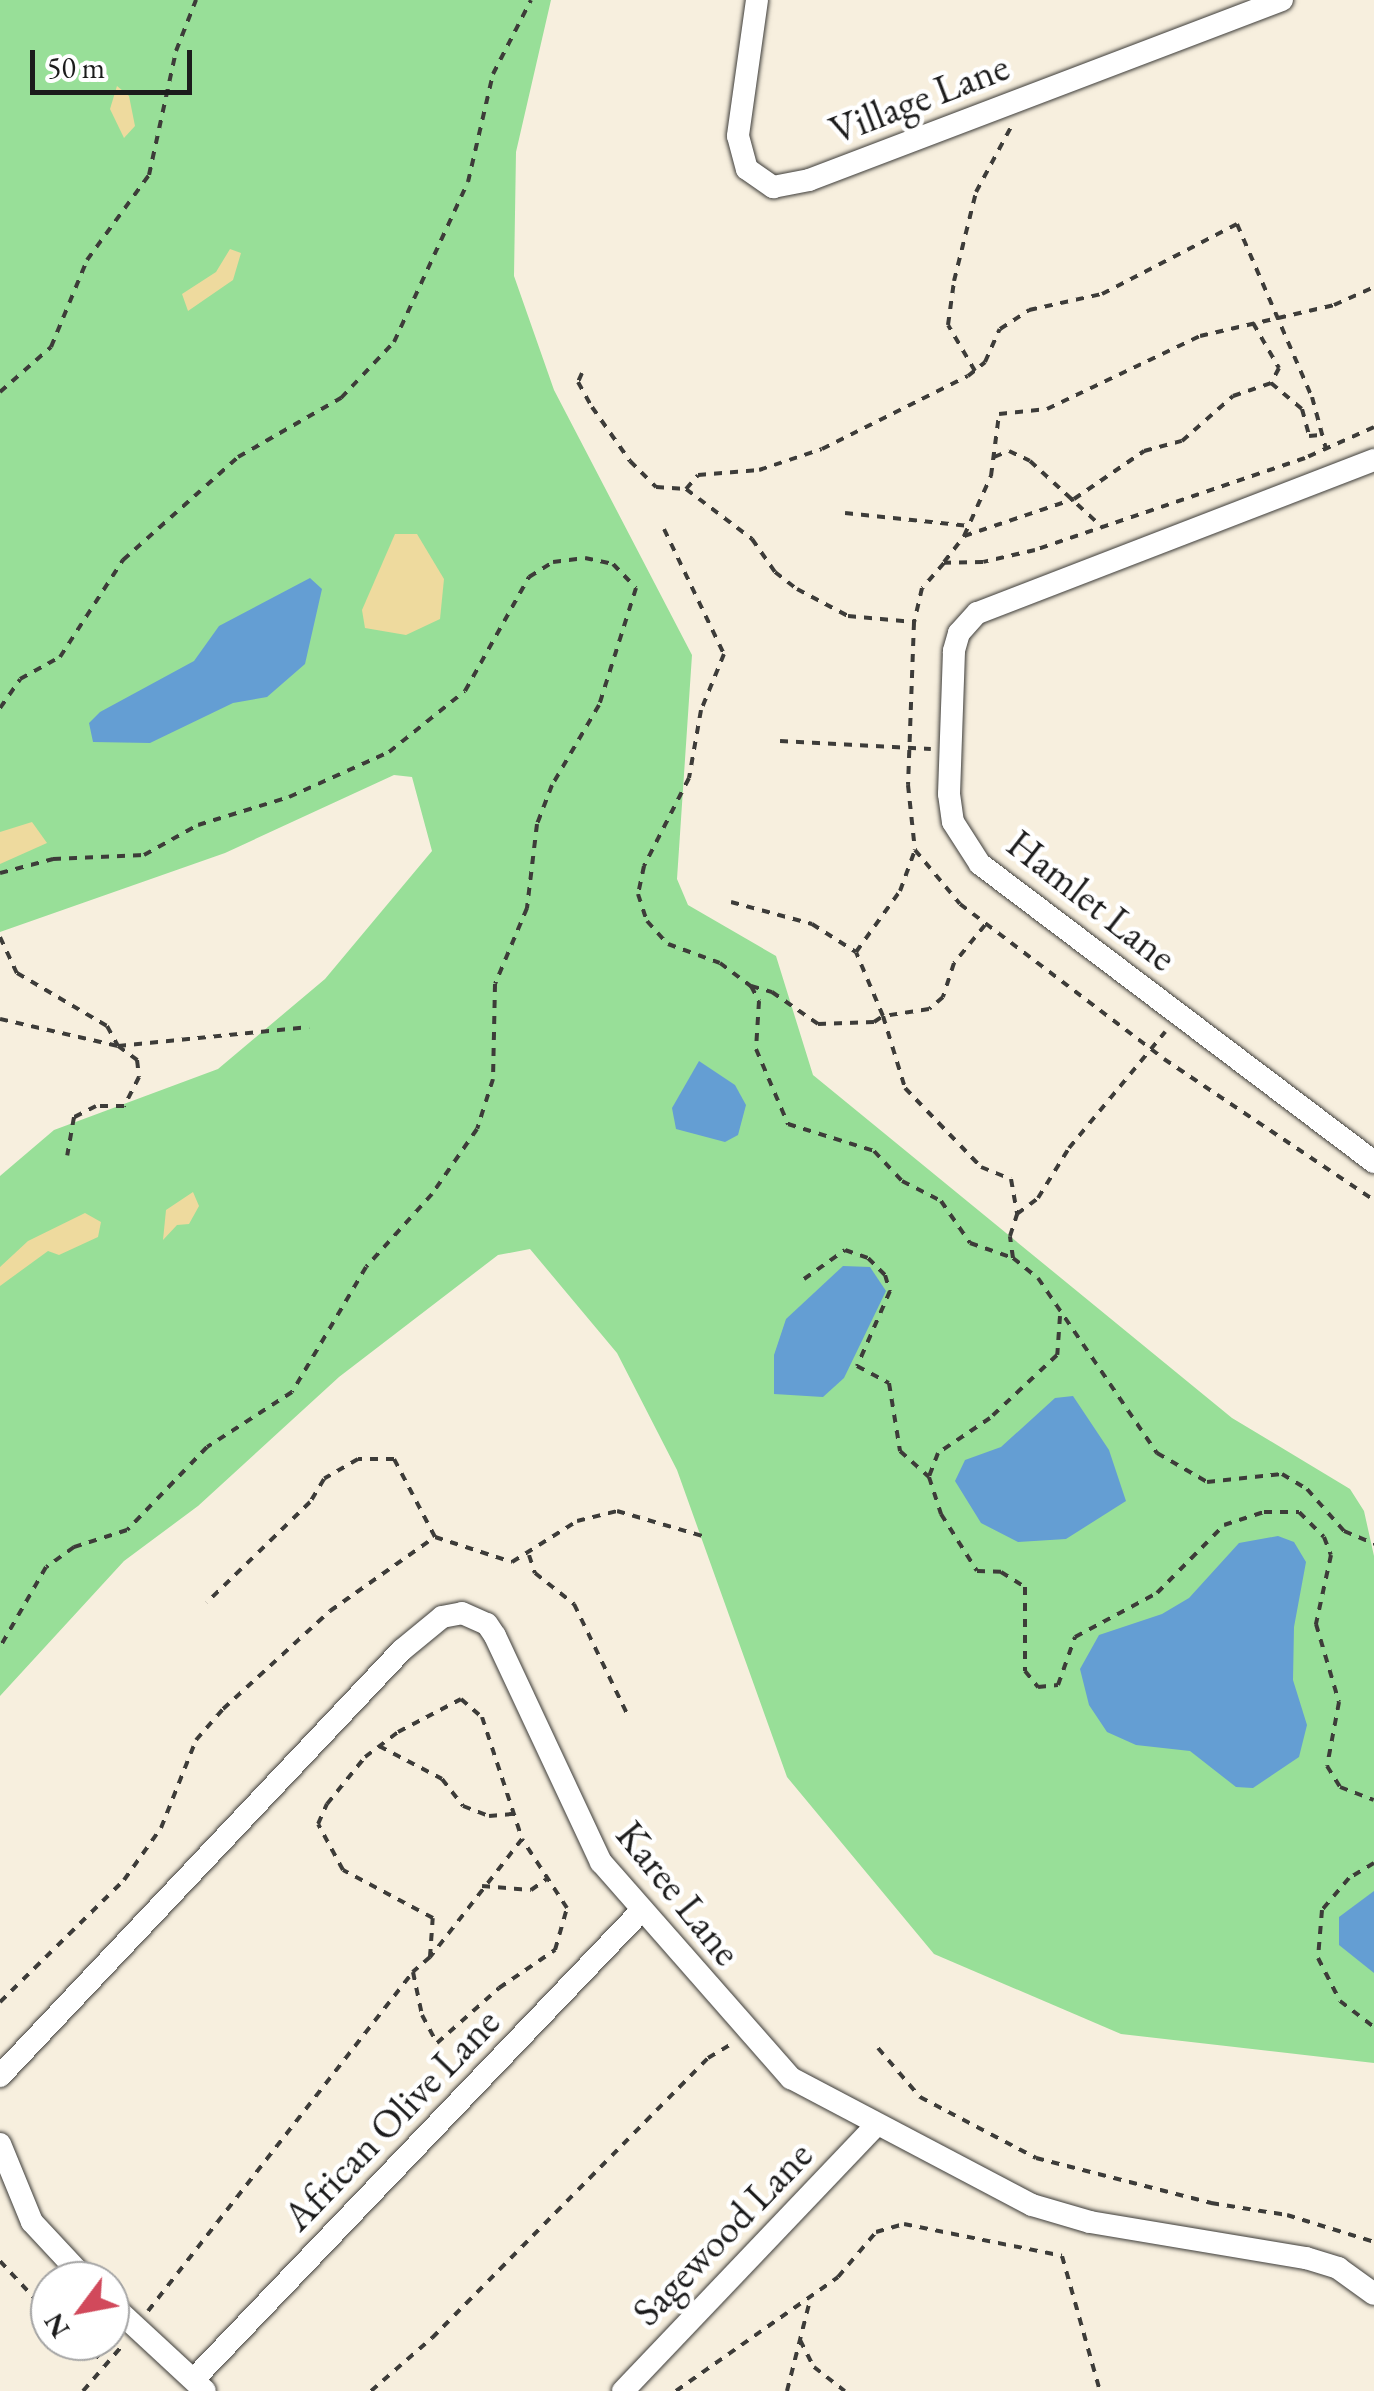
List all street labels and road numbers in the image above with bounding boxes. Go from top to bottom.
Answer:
street label: Village Lane [823,42,1015,154]
street label: Hamlet Lane [998,819,1186,981]
street label: Karee Lane [606,1811,752,1975]
street label: African Olive Lane [273,1998,509,2240]
street label: Sagewood Lane [622,2131,822,2335]

